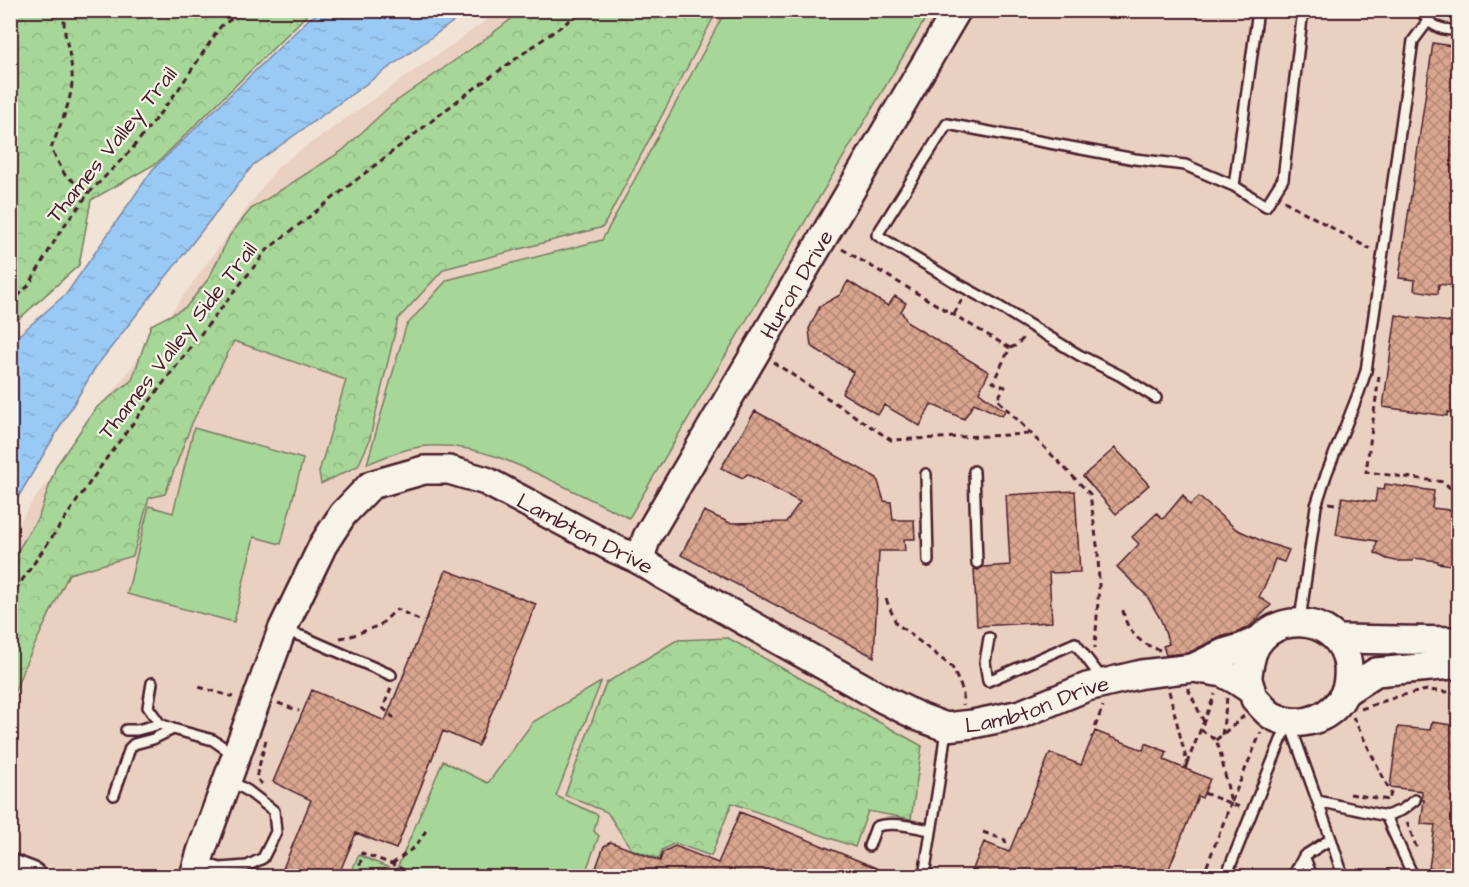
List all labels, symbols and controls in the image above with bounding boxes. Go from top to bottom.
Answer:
street label: Thames Valley Trail [39,60,186,230]
street label: Huron Drive [753,224,841,345]
street label: Thames Valley Side Trail [91,236,266,447]
street label: Lambton Drive [511,486,659,583]
street label: Lambton Drive [964,668,1112,742]

